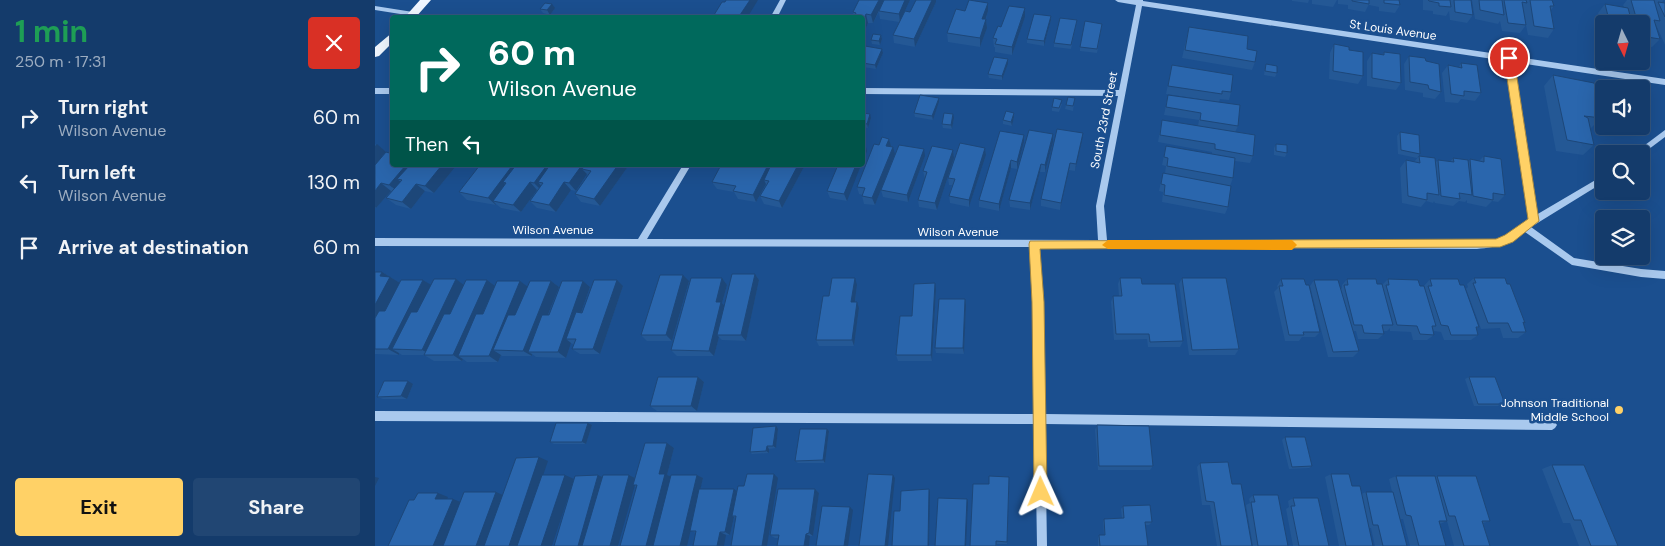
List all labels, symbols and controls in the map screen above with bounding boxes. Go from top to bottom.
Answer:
text: 1 min [15,12,88,51]
north arrow [1595,15,1650,70]
map controls [1595,15,1650,265]
street label: St Louis Avenue [1348,16,1438,44]
button: close [308,17,360,69]
text: 60 m [488,30,576,76]
icon: right [405,35,470,100]
pin [1488,37,1530,79]
icon: arrive [1495,44,1523,72]
text: 250 m · 17:31 [15,51,106,72]
street label: South 23rd Street [1087,70,1121,170]
text: Wilson Avenue [488,74,637,103]
button: sound [1595,80,1650,135]
text: Turn right [58,95,148,120]
icon: right [15,104,43,132]
text: 60 m [313,105,360,130]
text: Wilson Avenue [58,120,166,141]
icon: left [458,130,486,158]
text: Then [405,132,448,157]
button: search [1595,145,1650,200]
text: Turn left [58,160,136,185]
icon: left [15,169,43,197]
text: 130 m [308,170,360,195]
text: Wilson Avenue [58,185,166,206]
button: layers [1595,210,1650,265]
street label: Wilson Avenue [512,222,594,238]
street label: Wilson Avenue [917,224,999,240]
icon: arrive [15,234,43,262]
text: Arrive at destination [58,235,249,260]
text: 60 m [313,235,360,260]
place label: Johnson Traditional Middle School [1501,395,1609,425]
marker: Johnson Traditional Middle School [1613,404,1625,416]
position arrow [1014,465,1066,517]
button: Exit [15,478,183,536]
button: Share [193,478,360,536]

